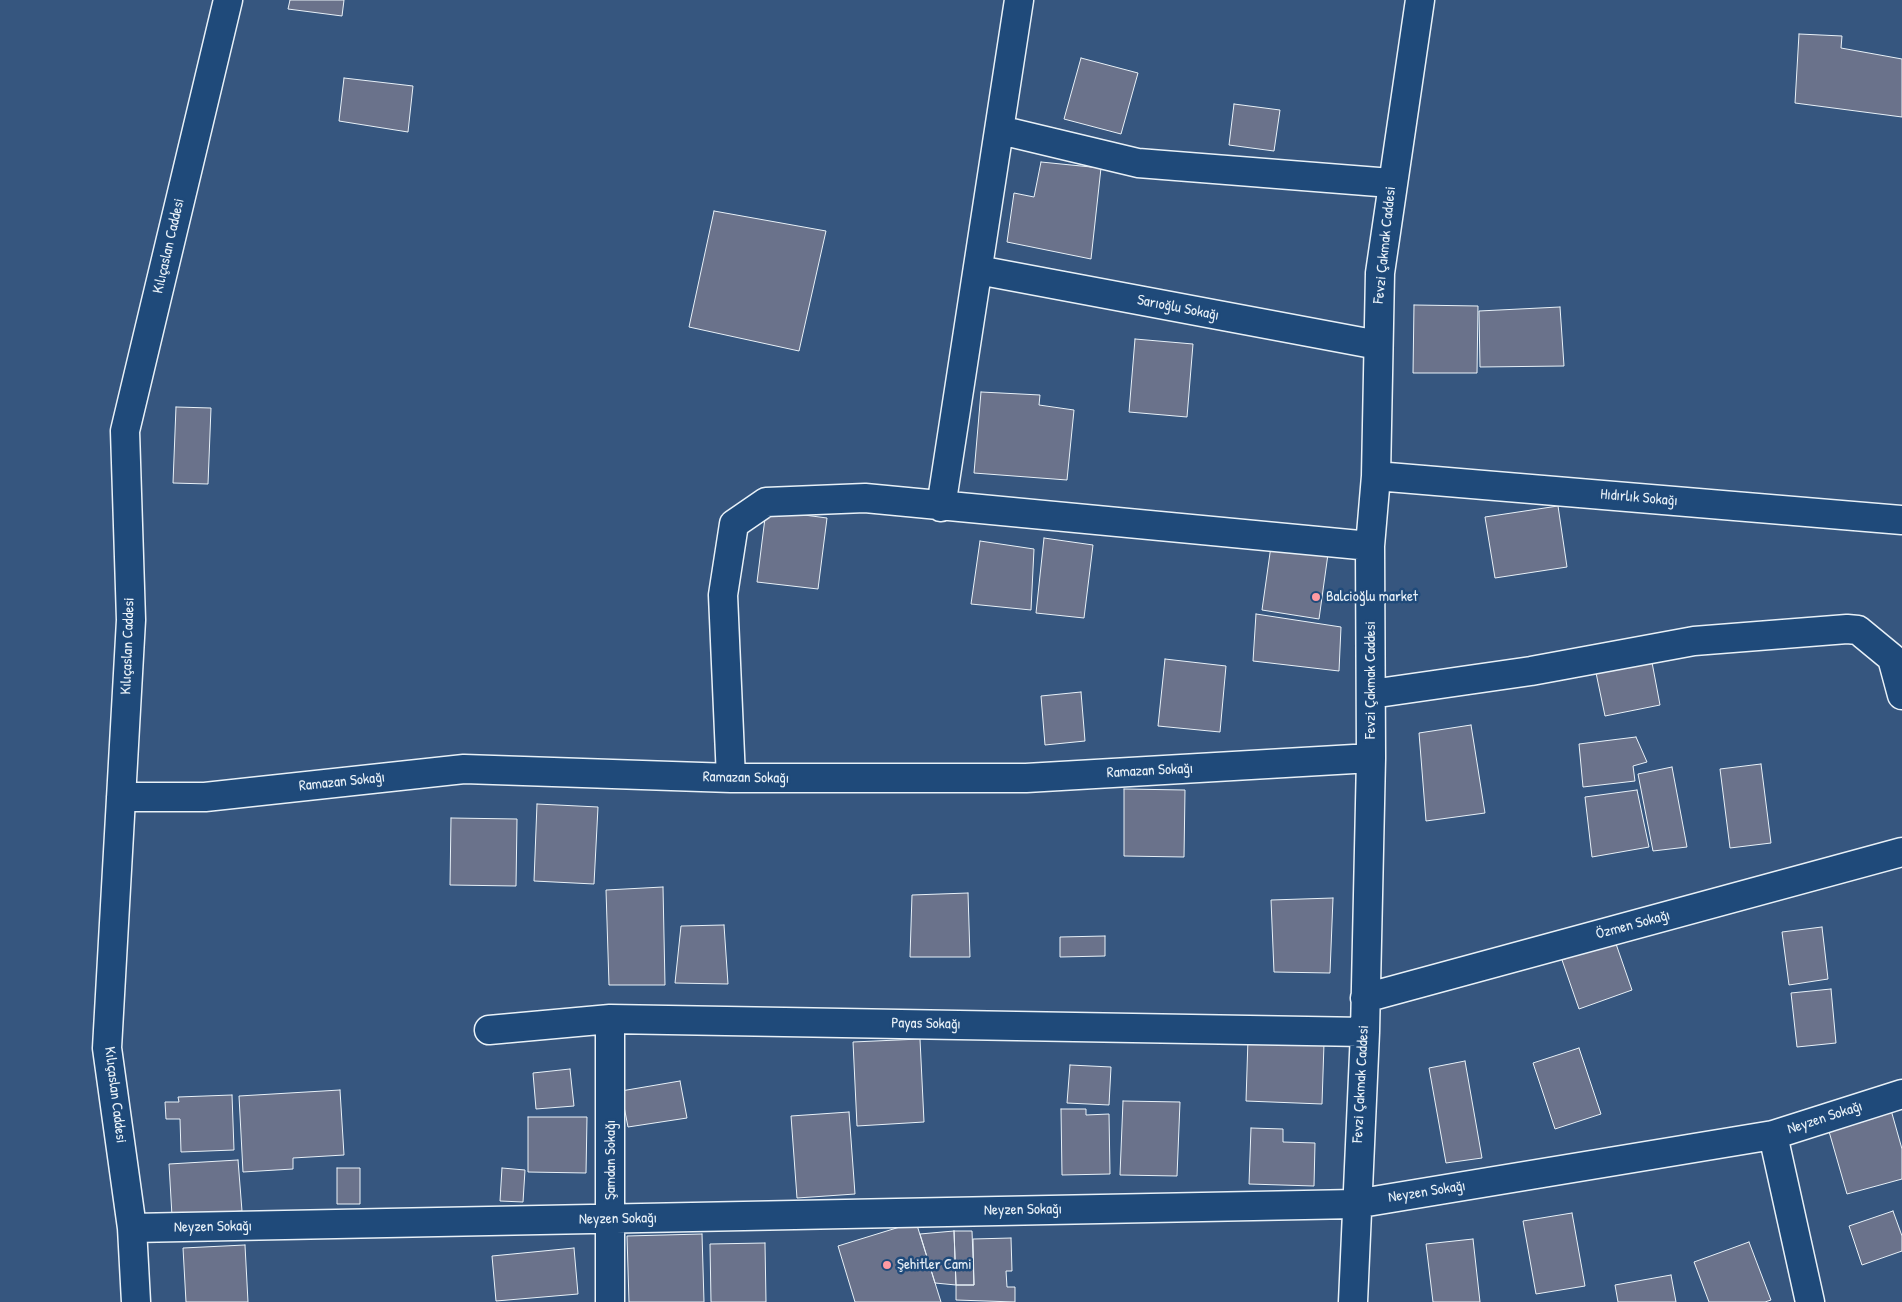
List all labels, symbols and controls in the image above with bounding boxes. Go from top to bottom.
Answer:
street label: Fevzi Çakmak Caddesi [1370,185,1400,305]
street label: Kılıçaslan Caddesi [149,197,189,295]
street label: Sarıoğlu Sokağı [1135,291,1221,325]
street label: Hıdırlık Sokağı [1600,486,1678,510]
place label: Balcioğlu market [1326,588,1418,606]
marker: Balcioğlu market [1310,591,1322,603]
street label: Kılıçaslan Caddesi [117,597,139,695]
street label: Fevzi Çakmak Caddesi [1362,621,1380,739]
street label: Ramazan Sokağı [1106,760,1194,782]
street label: Ramazan Sokağı [703,768,789,788]
street label: Ramazan Sokağı [298,769,386,795]
street label: Özmen Sokağı [1594,906,1672,944]
street label: Payas Sokağı [891,1014,961,1034]
street label: Fevzi Çakmak Caddesi [1349,1025,1373,1143]
street label: Kılıçaslan Caddesi [100,1046,130,1144]
street label: Neyzen Sokağı [1785,1097,1865,1139]
street label: Şamdan Sokağı [602,1120,620,1200]
street label: Neyzen Sokağı [1387,1177,1467,1207]
street label: Neyzen Sokağı [984,1200,1062,1220]
street label: Neyzen Sokağı [579,1209,657,1229]
street label: Neyzen Sokağı [174,1217,252,1237]
place label: Şehitler Cami [897,1256,972,1274]
marker: Şehitler Cami [881,1259,893,1271]

